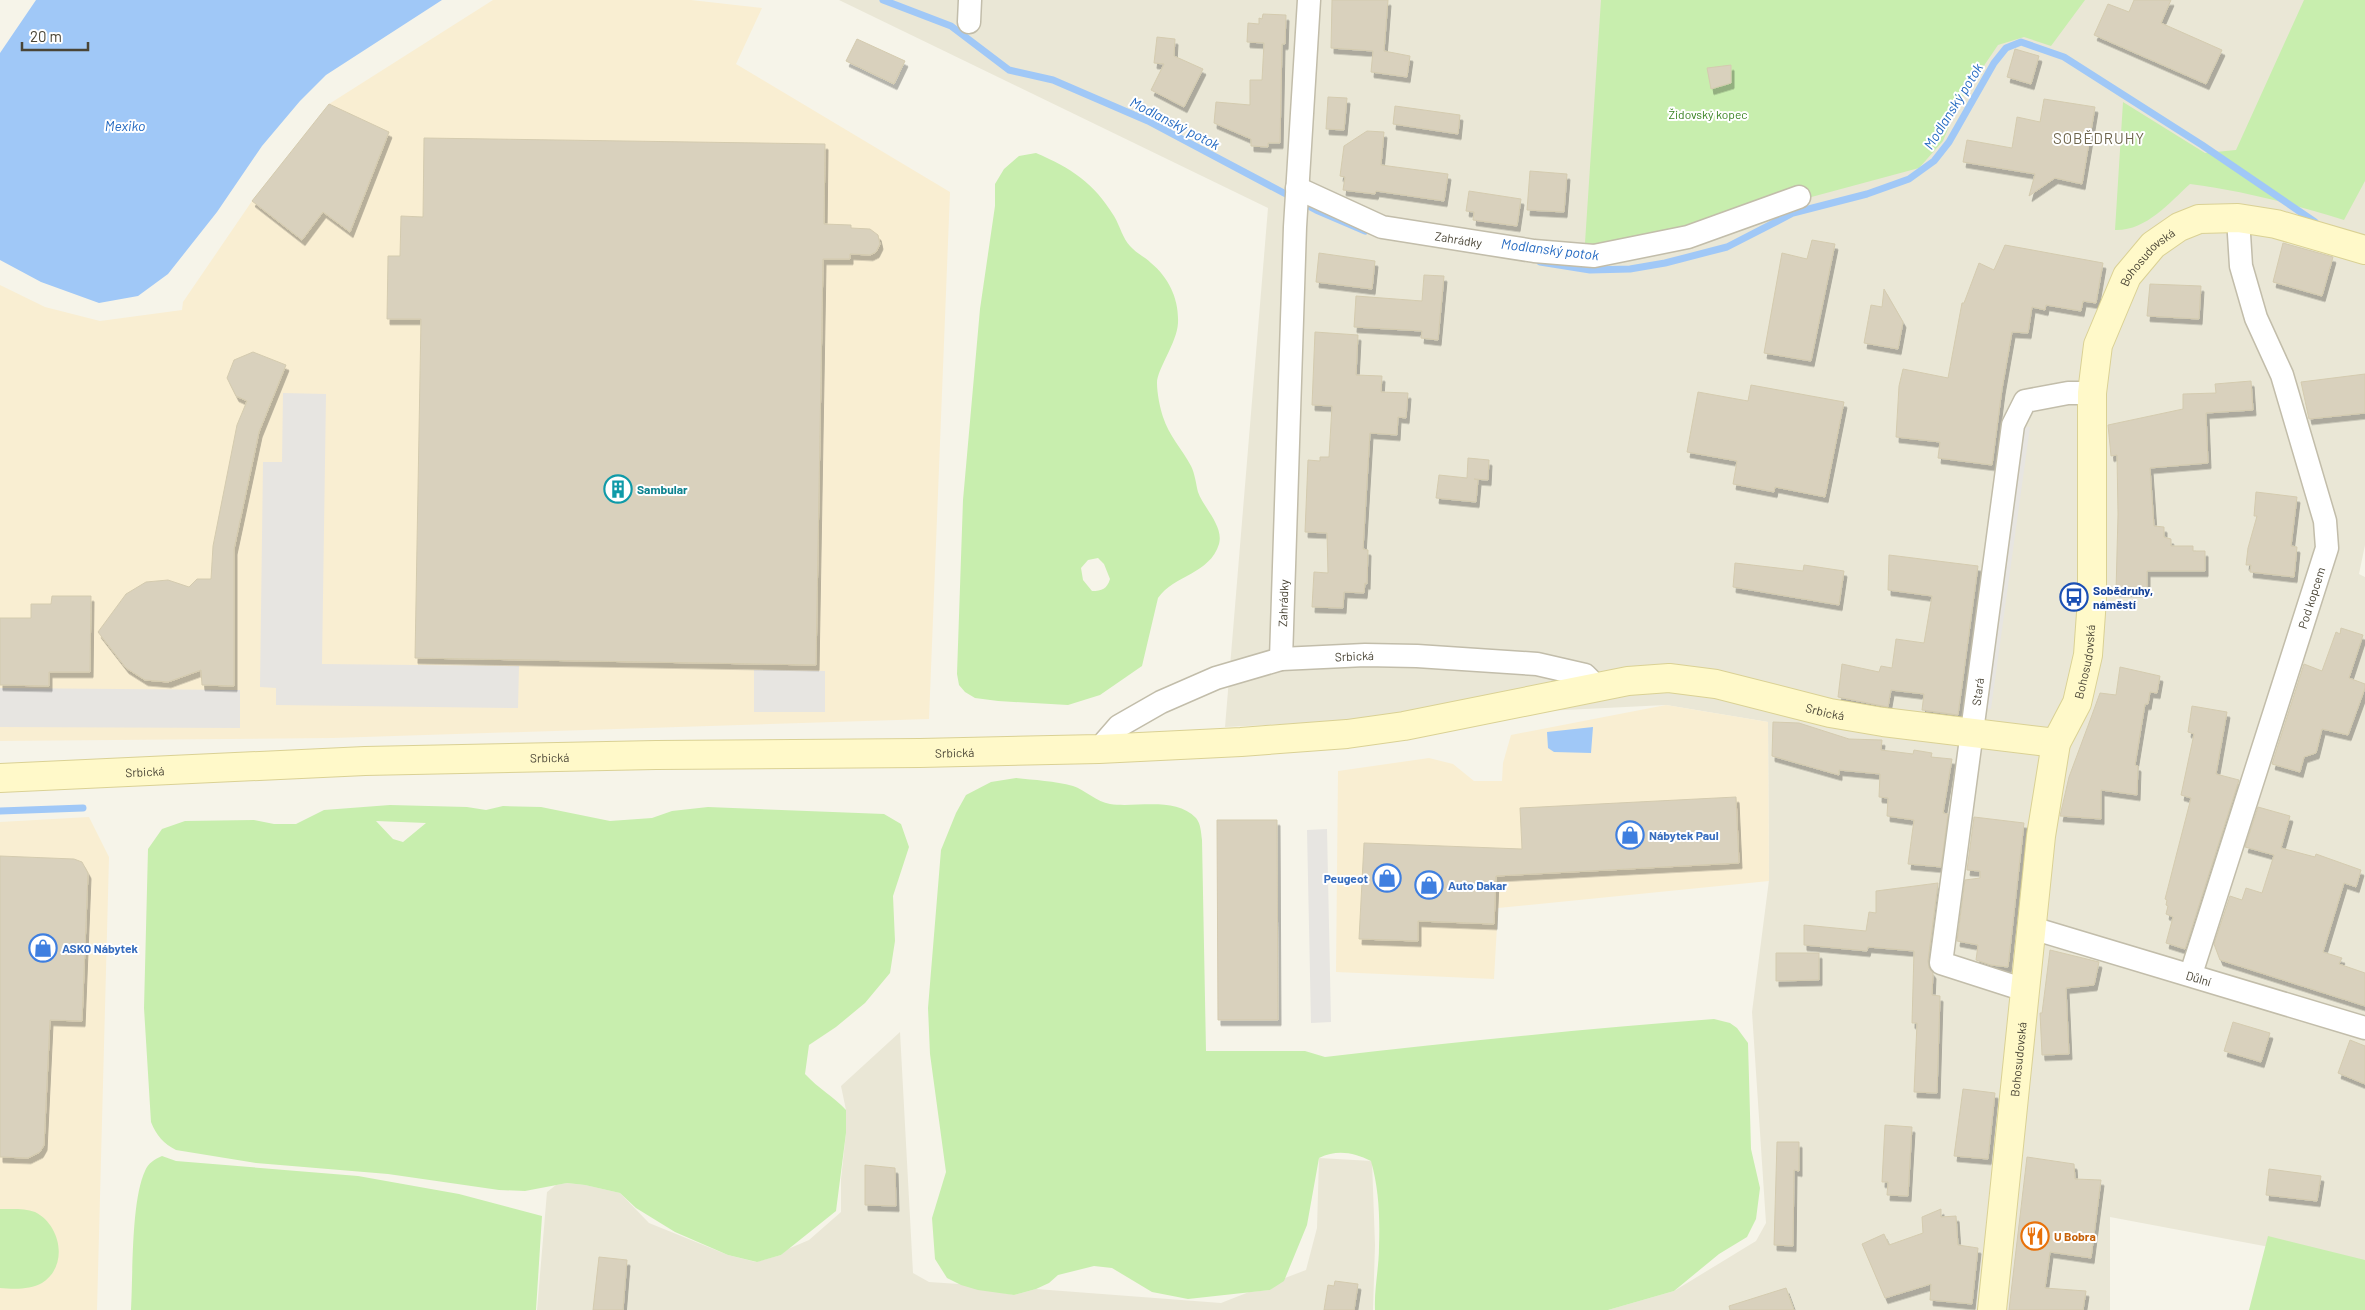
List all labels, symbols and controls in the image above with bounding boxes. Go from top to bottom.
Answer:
scale bar [22,20,89,52]
text: 20 m [30,27,62,45]
water label: Modlanský potok [1920,60,1986,152]
water label: Modlanský potok [1127,93,1223,153]
park label: Židovský kopec [1668,107,1748,121]
water label: Mexiko [105,117,145,134]
district label: SOBĚDRUHY [2053,129,2145,147]
street label: Bohosudovská [2117,225,2177,288]
street label: Zahrádky [1434,228,1484,250]
water label: Modlanský potok [1500,235,1600,263]
building icon: Sambular [603,474,633,504]
place label: Sambular [637,482,688,496]
street label: Pod kopcem [2295,565,2328,630]
street label: Zahrádky [1275,578,1291,627]
bus stop icon: Sobědruhy, náměstí [2059,582,2089,612]
place label: Sobědruhy, náměstí [2093,583,2153,611]
street label: Bohosudovská [2071,624,2097,700]
street label: Srbická [1334,648,1374,663]
street label: Stará [1969,677,1986,706]
street label: Srbická [1804,700,1845,722]
street label: Srbická [935,745,974,760]
street label: Srbická [530,750,569,765]
street label: Srbická [125,763,165,779]
shop icon: Nábytek Paul [1615,820,1645,850]
place label: Nábytek Paul [1649,828,1719,842]
shop icon: Peugeot [1372,863,1402,893]
shop icon: Auto Dakar [1414,870,1444,900]
place label: Peugeot [1324,871,1368,885]
place label: Auto Dakar [1448,878,1507,892]
shop icon: ASKO Nábytek [28,933,58,963]
place label: ASKO Nábytek [62,941,139,955]
street label: Důlní [2184,968,2213,989]
street label: Bohosudovská [2007,1021,2029,1097]
restaurant icon: U Bobra [2020,1221,2050,1251]
place label: U Bobra [2054,1229,2096,1243]

